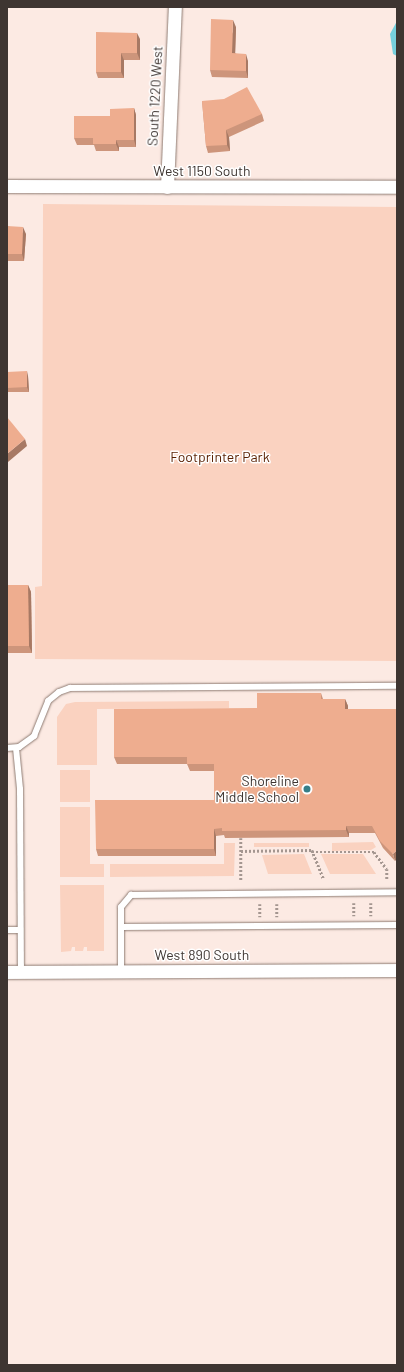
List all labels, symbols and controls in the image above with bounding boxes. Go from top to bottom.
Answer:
street label: South 1220 West [144,46,166,146]
street label: West 1150 South [153,163,251,179]
park label: Footprinter Park [170,449,270,465]
place label: Shoreline Middle School [215,773,299,806]
marker: Shoreline Middle School [302,784,312,794]
street label: West 890 South [155,947,249,963]

